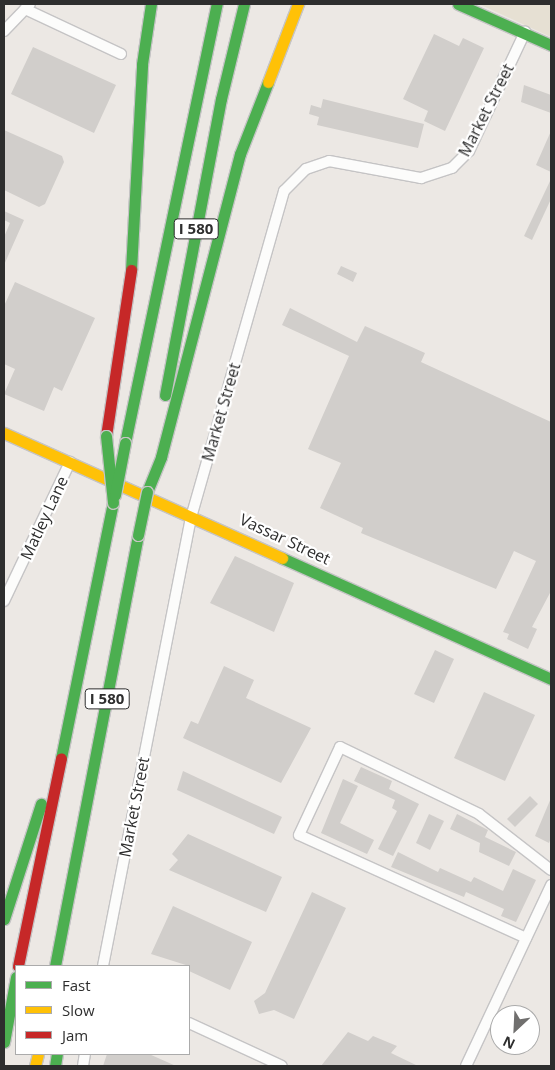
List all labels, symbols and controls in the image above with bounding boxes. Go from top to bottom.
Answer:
street label: Market Street [454,60,518,160]
road number: I 580 [174,216,218,242]
street label: Market Street [198,360,244,464]
street label: Matley Lane [16,473,72,563]
street label: Vassar Street [237,510,333,568]
road number: I 580 [84,686,130,712]
street label: Market Street [115,755,153,859]
legend [15,965,190,1055]
text: Fast [62,975,91,995]
text: Slow [62,1000,95,1020]
north arrow [490,1005,540,1055]
text: Jam [62,1025,88,1045]
text: N [500,1032,518,1054]

